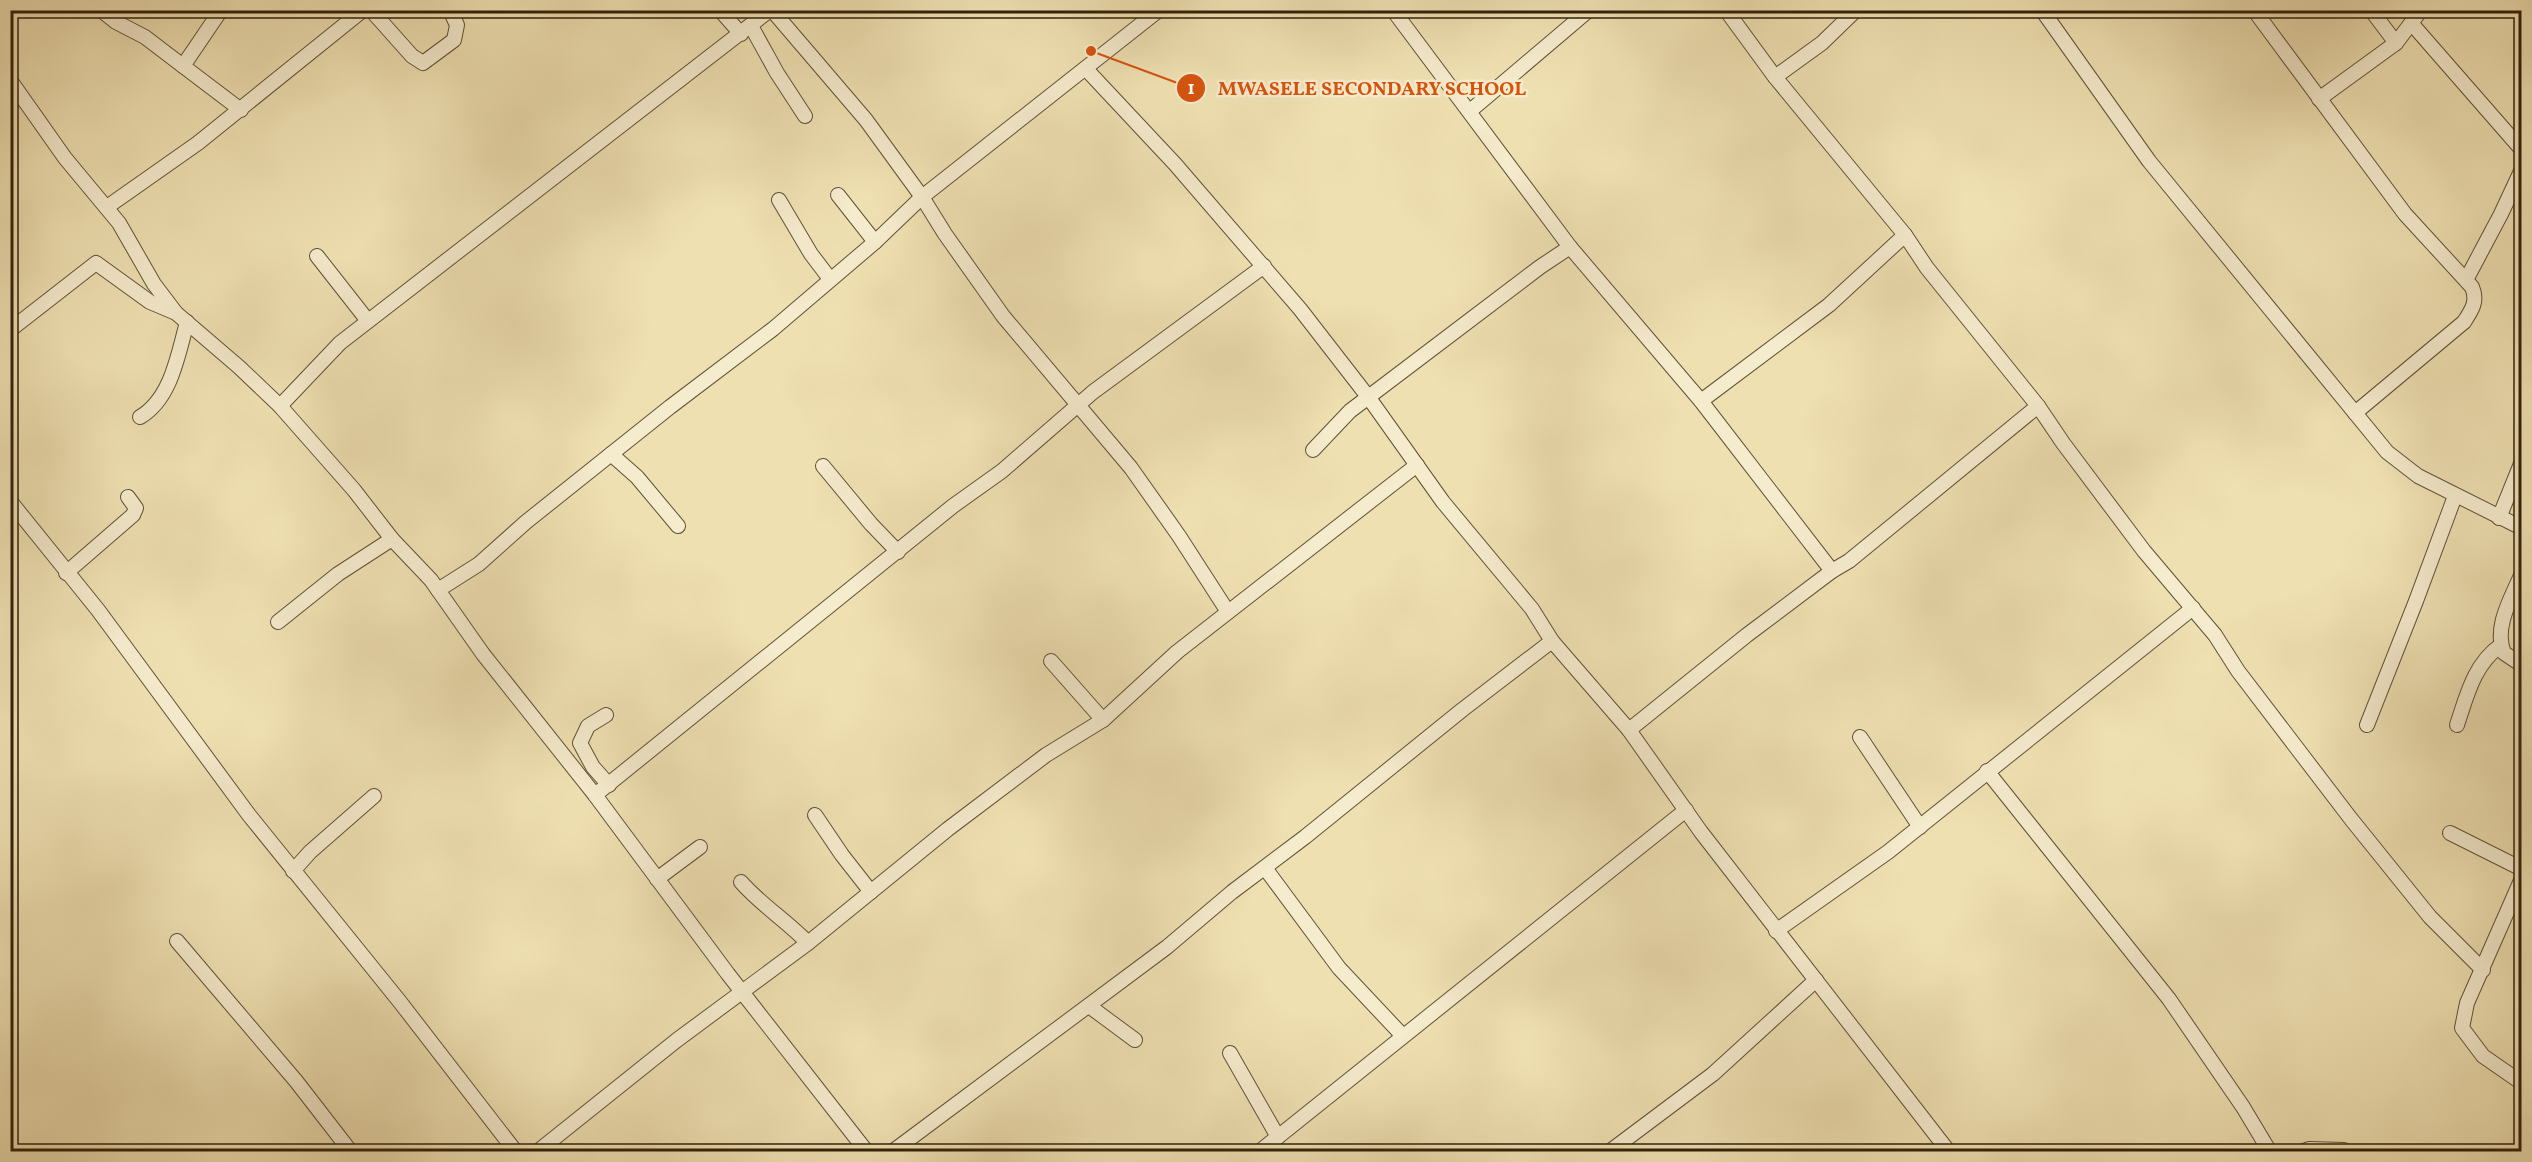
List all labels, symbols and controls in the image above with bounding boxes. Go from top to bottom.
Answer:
callout: MWASELE SECONDARY SCHOOL [1176,69,1538,107]
text: MWASELE SECONDARY SCHOOL [1218,76,1526,104]
text: 1 [1187,77,1195,102]

